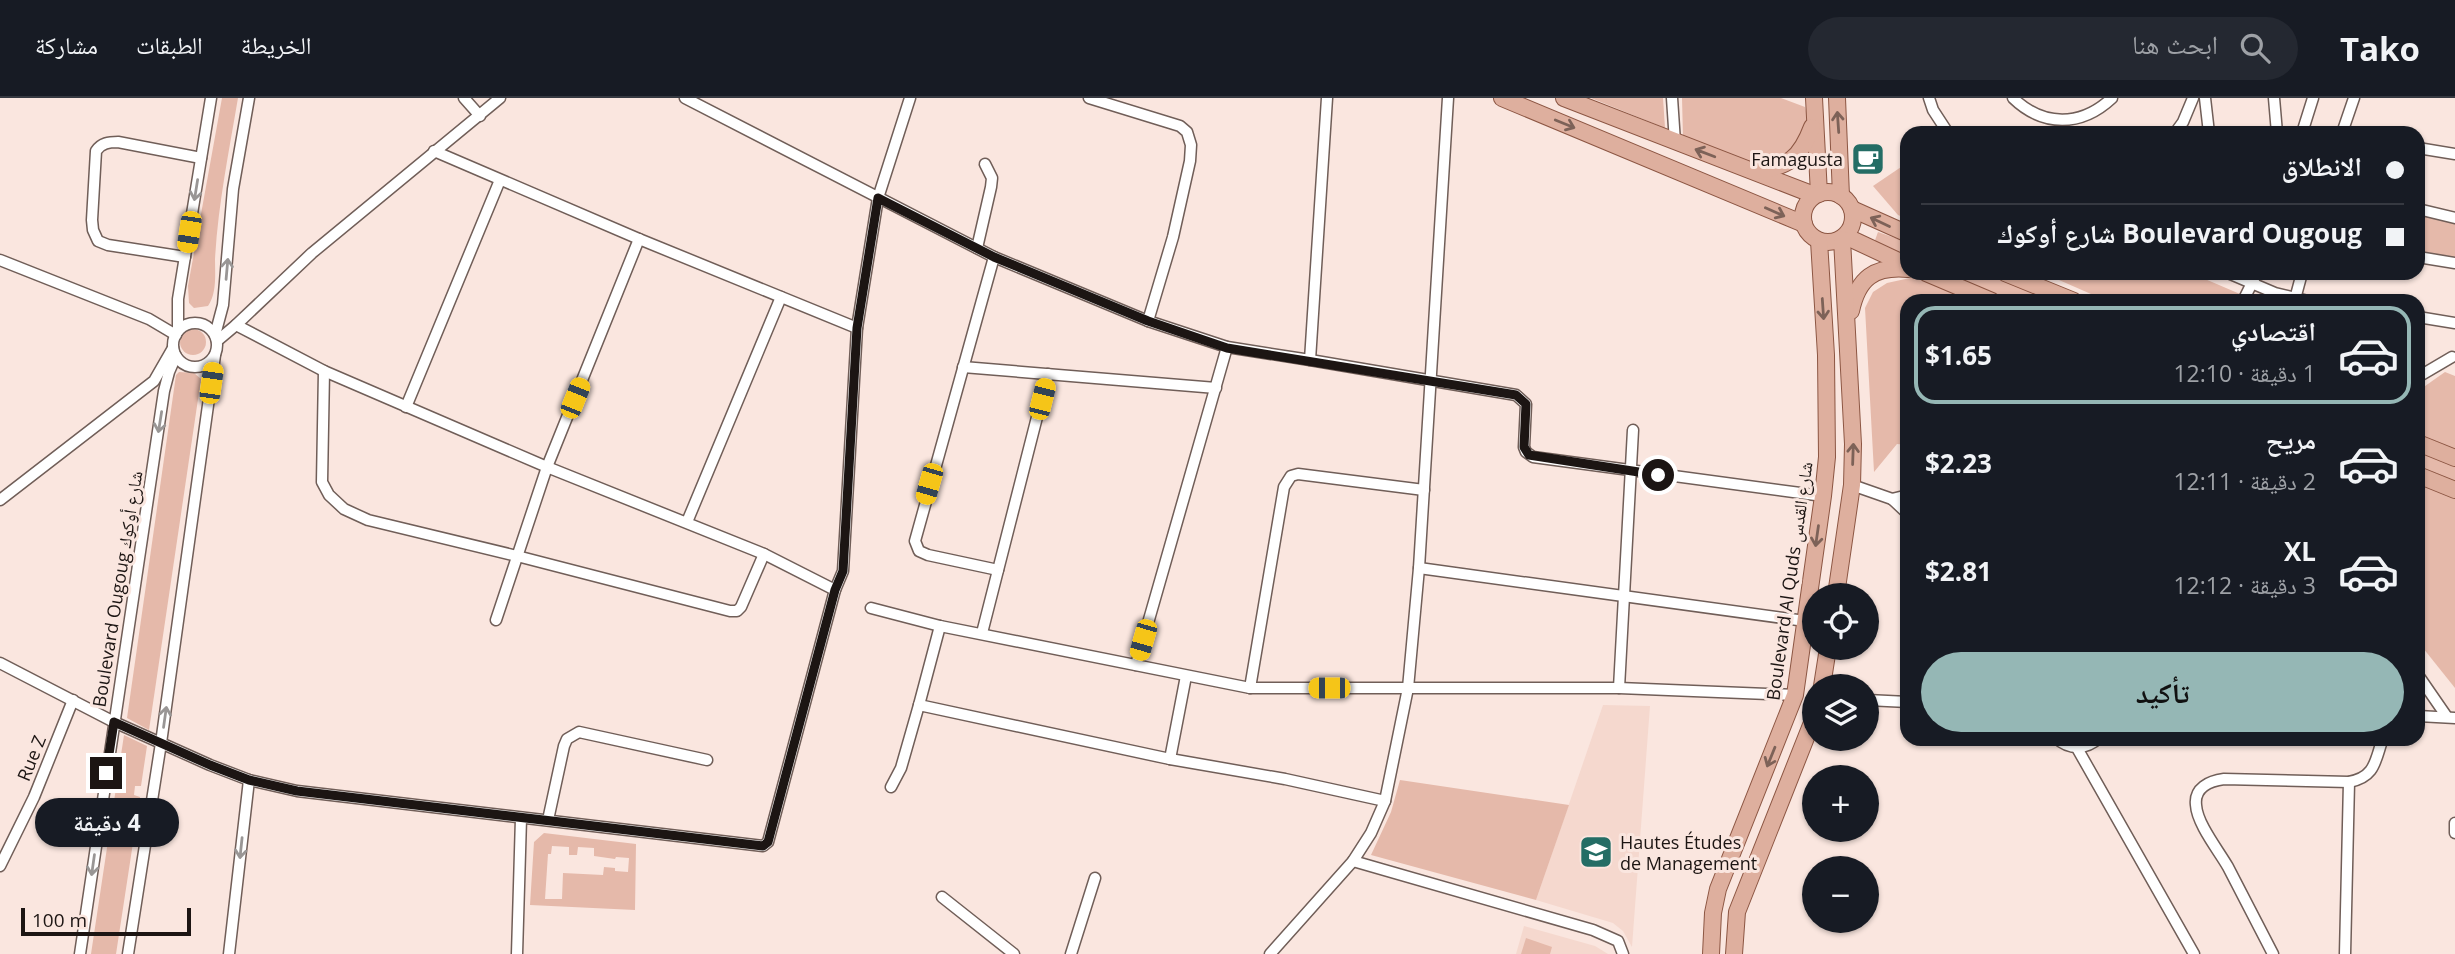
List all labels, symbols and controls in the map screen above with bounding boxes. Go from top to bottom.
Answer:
search box [1808,17,2298,80]
text: ابحث هنا [2132,26,2218,62]
text: Tako [2340,26,2420,71]
text: مشاركة [35,28,98,61]
text: الطبقات [136,28,203,61]
text: الخريطة [241,28,311,61]
icon: search [2236,29,2274,67]
one-way arrow [1831,112,1844,134]
one-way arrow [1554,119,1575,132]
cafe icon: Famagusta [1849,140,1887,178]
one-way arrow [1694,146,1716,159]
place label: Famagusta [1751,147,1843,171]
text: الانطلاق [2282,148,2362,184]
one-way arrow [189,178,202,200]
one-way arrow [1764,206,1785,219]
car [176,210,203,254]
one-way arrow [1870,215,1891,228]
text: Boulevard Ougoug شارع أوكوك [1997,215,2362,251]
one-way arrow [221,258,234,280]
one-way arrow [1817,297,1830,320]
text: اقتصادي [2231,313,2316,349]
icon: car [2337,324,2400,387]
text: $1.65 [1925,337,1992,373]
text: 1 دقيقة · 12:10 [2173,357,2316,389]
car [198,361,225,405]
car [558,375,593,421]
car [1027,376,1058,422]
one-way arrow [153,410,166,433]
text: مريح [2266,421,2316,457]
icon: car [2337,432,2400,495]
one-way arrow [1846,443,1859,466]
text: $2.23 [1925,445,1992,481]
route start [1642,459,1674,491]
street label: Boulevard Al Quds شارع القدس [1760,460,1818,702]
car [914,461,945,507]
text: 2 دقيقة · 12:11 [2173,465,2316,497]
street label: Boulevard Ougoug شارع أوكوك [86,469,148,709]
one-way arrow [1811,524,1824,547]
text: XL [2284,533,2316,569]
icon: car [2337,540,2400,603]
text: $2.81 [1925,553,1992,589]
text: 3 دقيقة · 12:12 [2173,569,2316,601]
map controls [1802,583,1879,933]
button: locate [1802,583,1879,660]
car [1128,617,1159,663]
button: تأكيد [1921,652,2404,732]
button: layers [1802,674,1879,751]
car [1309,678,1351,699]
one-way arrow [158,706,171,729]
street label: Rue Z [11,732,51,784]
one-way arrow [1763,746,1776,768]
route end [90,757,122,789]
button: + [1802,765,1879,842]
callout: 4 دقيقة [34,798,178,846]
text: 4 دقيقة [73,806,141,838]
place label: Hautes Études de Management [1620,830,1757,875]
school or university icon: Hautes Études de Management [1577,833,1615,871]
one-way arrow [235,836,248,858]
one-way arrow [86,853,99,876]
button: − [1802,856,1879,933]
scale bar [21,905,191,937]
text: 100 m [32,907,87,933]

